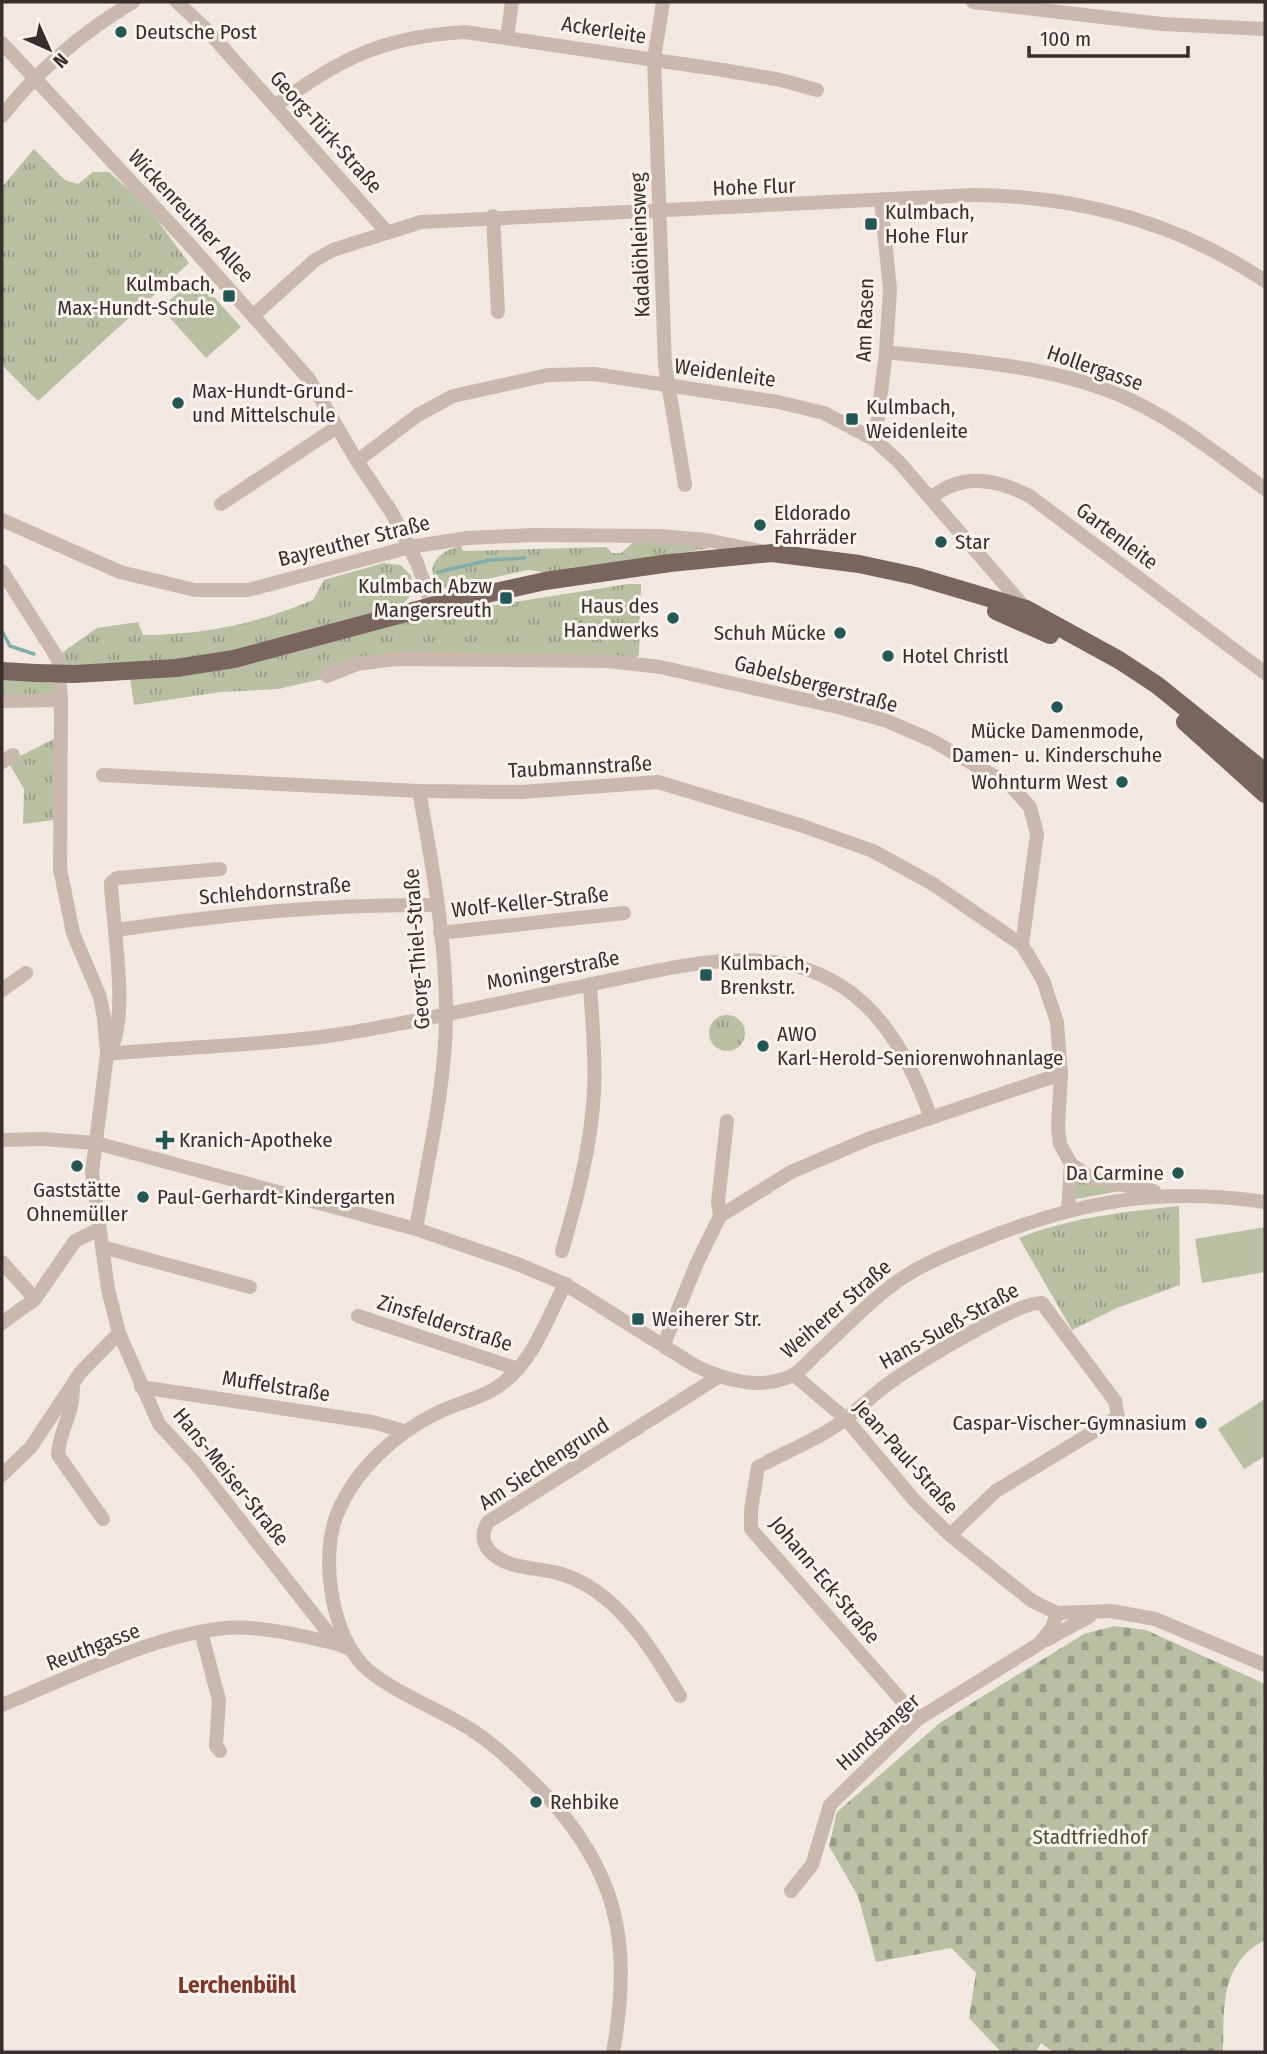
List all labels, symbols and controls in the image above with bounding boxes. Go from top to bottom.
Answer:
street label: Ackerleite [560,10,648,50]
north arrow [14,14,84,84]
scale bar [1029,14,1188,58]
place label: Deutsche Post [135,19,257,45]
marker: Deutsche Post [113,24,129,40]
text: 100 m [1040,26,1091,52]
text: N [49,49,73,73]
street label: Georg-Türk-Straße [264,65,388,199]
street label: Wickenreuther Allee [123,144,259,288]
street label: Kadalöhleinsweg [624,172,656,318]
street label: Hohe Flur [712,173,797,201]
place label: Kulmbach, Hohe Flur [885,199,974,249]
marker: Kulmbach, Hohe Flur [863,216,879,232]
place label: Kulmbach, Max-Hundt-Schule [57,271,215,321]
street label: Am Rasen [851,278,879,362]
marker: Kulmbach, Max-Hundt-Schule [221,288,237,304]
street label: Hollergasse [1044,339,1146,397]
street label: Weidenleite [673,353,777,393]
place label: Max-Hundt-Grund- und Mittelschule [192,378,354,428]
place label: Kulmbach, Weidenleite [866,394,968,444]
marker: Max-Hundt-Grund- und Mittelschule [170,395,186,411]
marker: Kulmbach, Weidenleite [844,411,860,427]
street label: Gartenleite [1071,497,1163,575]
place label: Eldorado Fahrräder [774,500,857,550]
street label: Bayreuther Straße [275,510,433,572]
marker: Eldorado Fahrräder [752,517,768,533]
place label: Star [955,529,990,555]
marker: Star [933,534,949,550]
place label: Kulmbach Abzw Mangersreuth [358,573,492,623]
marker: Kulmbach Abzw Mangersreuth [498,590,514,606]
place label: Haus des Handwerks [564,593,659,643]
marker: Haus des Handwerks [665,610,681,626]
place label: Schuh Mücke [714,620,826,646]
marker: Schuh Mücke [832,625,848,641]
place label: Hotel Christl [902,643,1009,669]
marker: Hotel Christl [880,648,896,664]
street label: Gabelsbergerstraße [731,650,901,718]
marker: Mücke Damenmode, Damen- u. Kinderschuhe [1049,699,1065,715]
place label: Mücke Damenmode, Damen- u. Kinderschuhe [952,718,1162,768]
street label: Taubmannstraße [507,750,653,784]
place label: Wohnturm West [971,769,1108,795]
marker: Wohnturm West [1114,774,1130,790]
street label: Georg-Thiel-Straße [398,868,436,1030]
street label: Schlehdornstraße [198,871,352,911]
street label: Wolf-Keller-Straße [450,881,610,923]
street label: Moningerstraße [484,944,622,996]
place label: Kulmbach, Brenkstr. [720,950,809,1000]
marker: Kulmbach, Brenkstr. [698,967,714,983]
place label: AWO Karl-Herold-Seniorenwohnanlage [777,1021,1063,1071]
marker: AWO Karl-Herold-Seniorenwohnanlage [755,1038,771,1054]
place label: Kranich-Apotheke [179,1127,333,1153]
marker: Kranich-Apotheke [157,1132,173,1148]
marker: Gaststätte Ohnemüller [69,1158,85,1174]
place label: Da Carmine [1066,1160,1164,1186]
marker: Da Carmine [1170,1165,1186,1181]
place label: Gaststätte Ohnemüller [26,1177,128,1227]
place label: Paul-Gerhardt-Kindergarten [157,1184,395,1210]
marker: Paul-Gerhardt-Kindergarten [135,1189,151,1205]
street label: Weiherer Straße [775,1254,897,1364]
street label: Hans-Sueß-Straße [875,1277,1023,1375]
street label: Zinsfelderstraße [374,1289,516,1357]
place label: Weiherer Str. [652,1306,761,1332]
marker: Weiherer Str. [630,1311,646,1327]
street label: Muffelstraße [220,1365,332,1407]
street label: Jean-Paul-Straße [848,1395,964,1519]
street label: Hans-Meiser-Straße [167,1403,295,1551]
place label: Caspar-Vischer-Gymnasium [952,1410,1187,1436]
street label: Am Siechengrund [474,1412,614,1516]
marker: Caspar-Vischer-Gymnasium [1193,1415,1209,1431]
street label: Johann-Eck-Straße [764,1511,886,1649]
street label: Reuthgasse [43,1617,143,1677]
street label: Hundsanger [831,1687,926,1776]
place label: Rehbike [550,1789,619,1815]
marker: Rehbike [528,1794,544,1810]
park label: Stadtfriedhof [1033,1824,1149,1850]
district label: Lerchenbühl [178,1971,297,1999]

